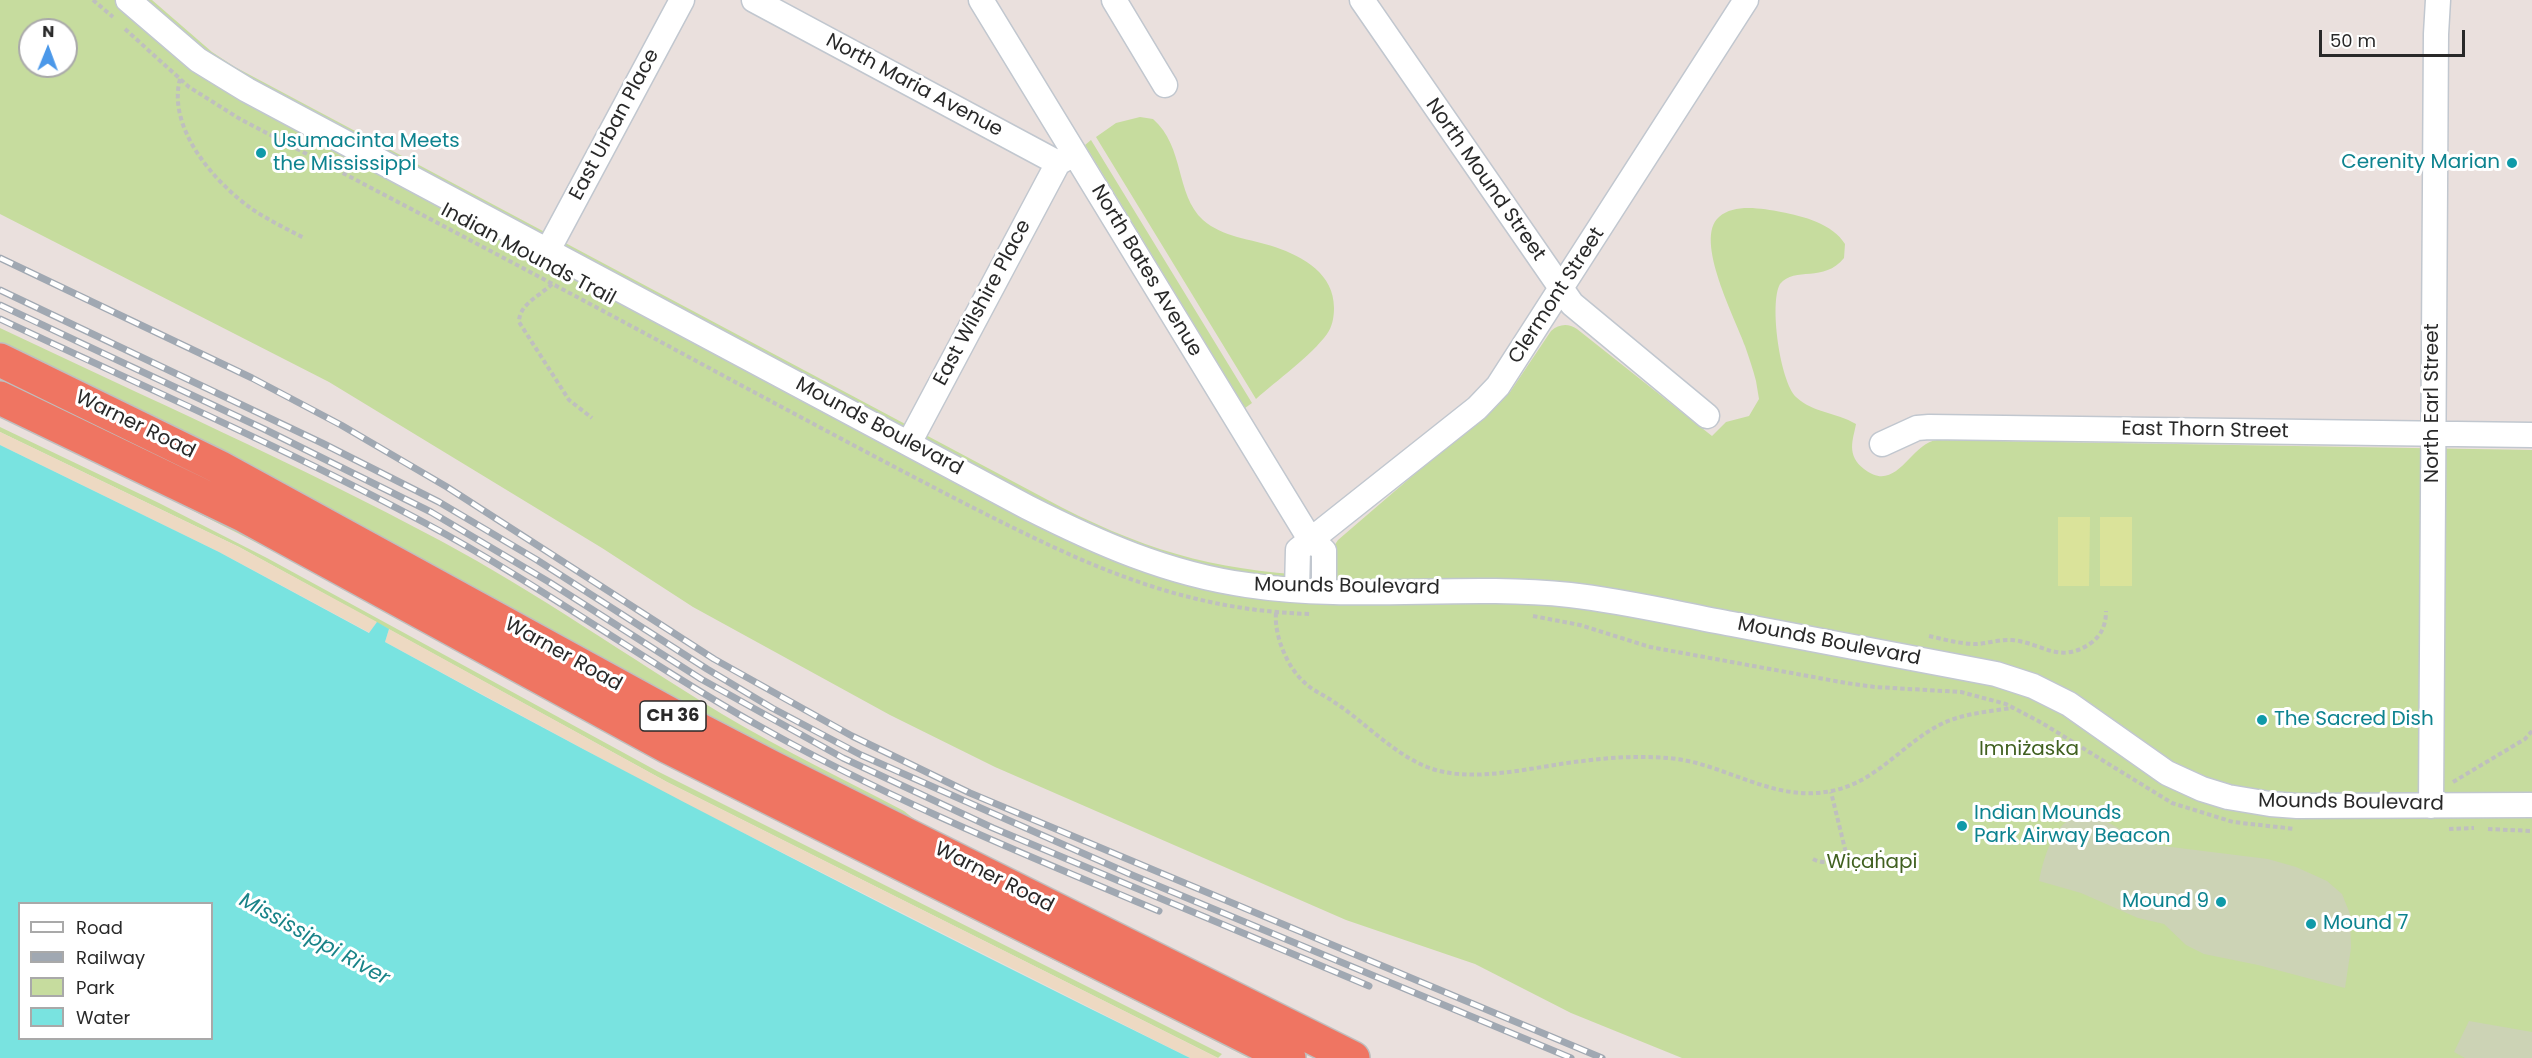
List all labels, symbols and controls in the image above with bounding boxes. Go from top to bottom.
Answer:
north arrow [18,18,78,78]
scale bar [2322,18,2468,56]
text: N [42,20,55,43]
text: 50 m [2330,28,2376,53]
street label: North Maria Avenue [821,29,1007,143]
street label: East Urban Place [565,45,665,205]
street label: North Mound Street [1420,94,1550,266]
place label: Usumacinta Meets the Mississippi [273,130,460,177]
marker: Usumacinta Meets the Mississippi [254,146,268,160]
place label: Cerenity Marian [2341,151,2500,175]
marker: Cerenity Marian [2505,156,2519,170]
street label: North Bates Avenue [1085,181,1207,361]
street label: Indian Mounds Trail [437,199,619,311]
street label: East Wilshire Place [929,216,1037,390]
street label: Clermont Street [1504,223,1610,369]
street label: North Earl Street [2421,323,2445,483]
street label: Mounds Boulevard [791,373,967,481]
street label: Warner Road [71,386,199,464]
street label: East Thorn Street [2121,418,2289,444]
street label: Mounds Boulevard [1254,573,1440,601]
street label: Mounds Boulevard [1736,612,1922,672]
street label: Warner Road [500,613,626,697]
road number: CH 36 [640,701,706,731]
place label: The Sacred Dish [2274,708,2434,732]
marker: The Sacred Dish [2255,713,2269,727]
park label: Imniżaska [1979,738,2079,762]
street label: Mounds Boulevard [2258,789,2444,817]
place label: Indian Mounds Park Airway Beacon [1974,802,2170,849]
marker: Indian Mounds Park Airway Beacon [1955,819,1969,833]
street label: Warner Road [930,838,1058,918]
park label: Wic̣aḣapi [1826,851,1918,875]
water label: Mississippi River [235,888,393,992]
place label: Mound 9 [2122,890,2209,914]
marker: Mound 9 [2214,895,2228,909]
legend [18,902,213,1040]
place label: Mound 7 [2323,912,2408,936]
text: Road [76,915,123,940]
marker: Mound 7 [2304,917,2318,931]
text: Railway [76,945,145,970]
text: Park [76,975,115,1000]
text: Water [76,1005,130,1030]

